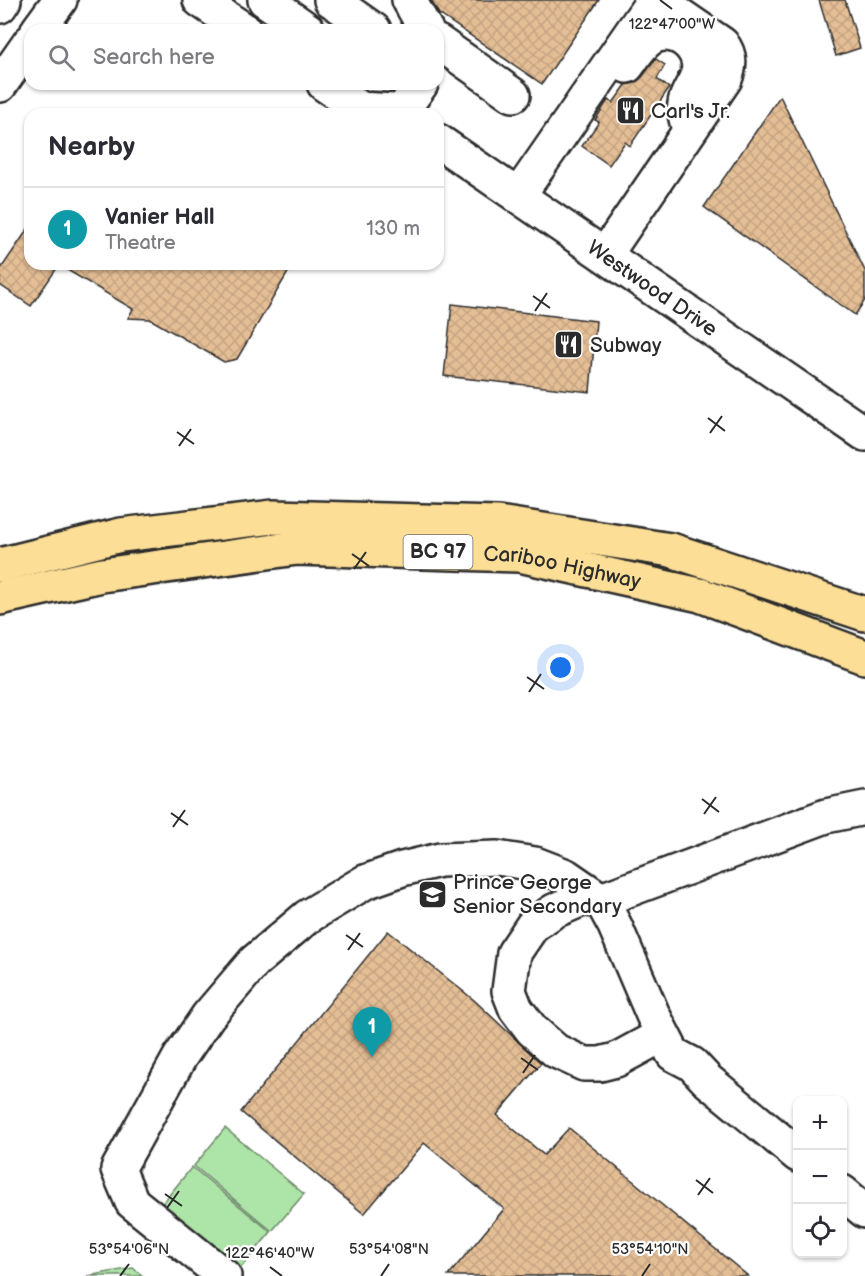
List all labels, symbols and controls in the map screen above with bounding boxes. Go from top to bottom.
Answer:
text: 122°47'00"W [629,15,716,34]
search box [24,24,444,90]
icon: search [45,41,78,74]
text: Search here [93,44,215,71]
restaurant icon: Carl's Jr. [614,95,646,127]
place label: Carl's Jr. [651,99,730,124]
text: Nearby [48,132,135,163]
text: Vanier Hall [105,204,214,231]
text: 1 [63,217,72,241]
text: 130 m [366,217,420,241]
text: Theatre [105,231,176,255]
street label: Westwood Drive [583,235,722,341]
restaurant icon: Subway [553,329,585,361]
place label: Subway [590,333,662,358]
road number: BC 97 [404,535,472,569]
street label: Cariboo Highway [483,541,644,594]
your location [546,653,575,682]
place label: Prince George Senior Secondary [453,870,622,919]
school or university icon: Prince George Senior Secondary [416,878,448,910]
pin: 1 [352,1008,392,1057]
map controls [793,1096,847,1258]
button: + [793,1096,847,1150]
button: − [793,1150,847,1204]
button: locate [793,1204,847,1258]
text: 53°54'06"N [89,1240,169,1259]
text: 53°54'08"N [349,1240,429,1259]
text: 53°54'10"N [611,1240,689,1259]
text: 122°46'40"W [226,1244,315,1263]

